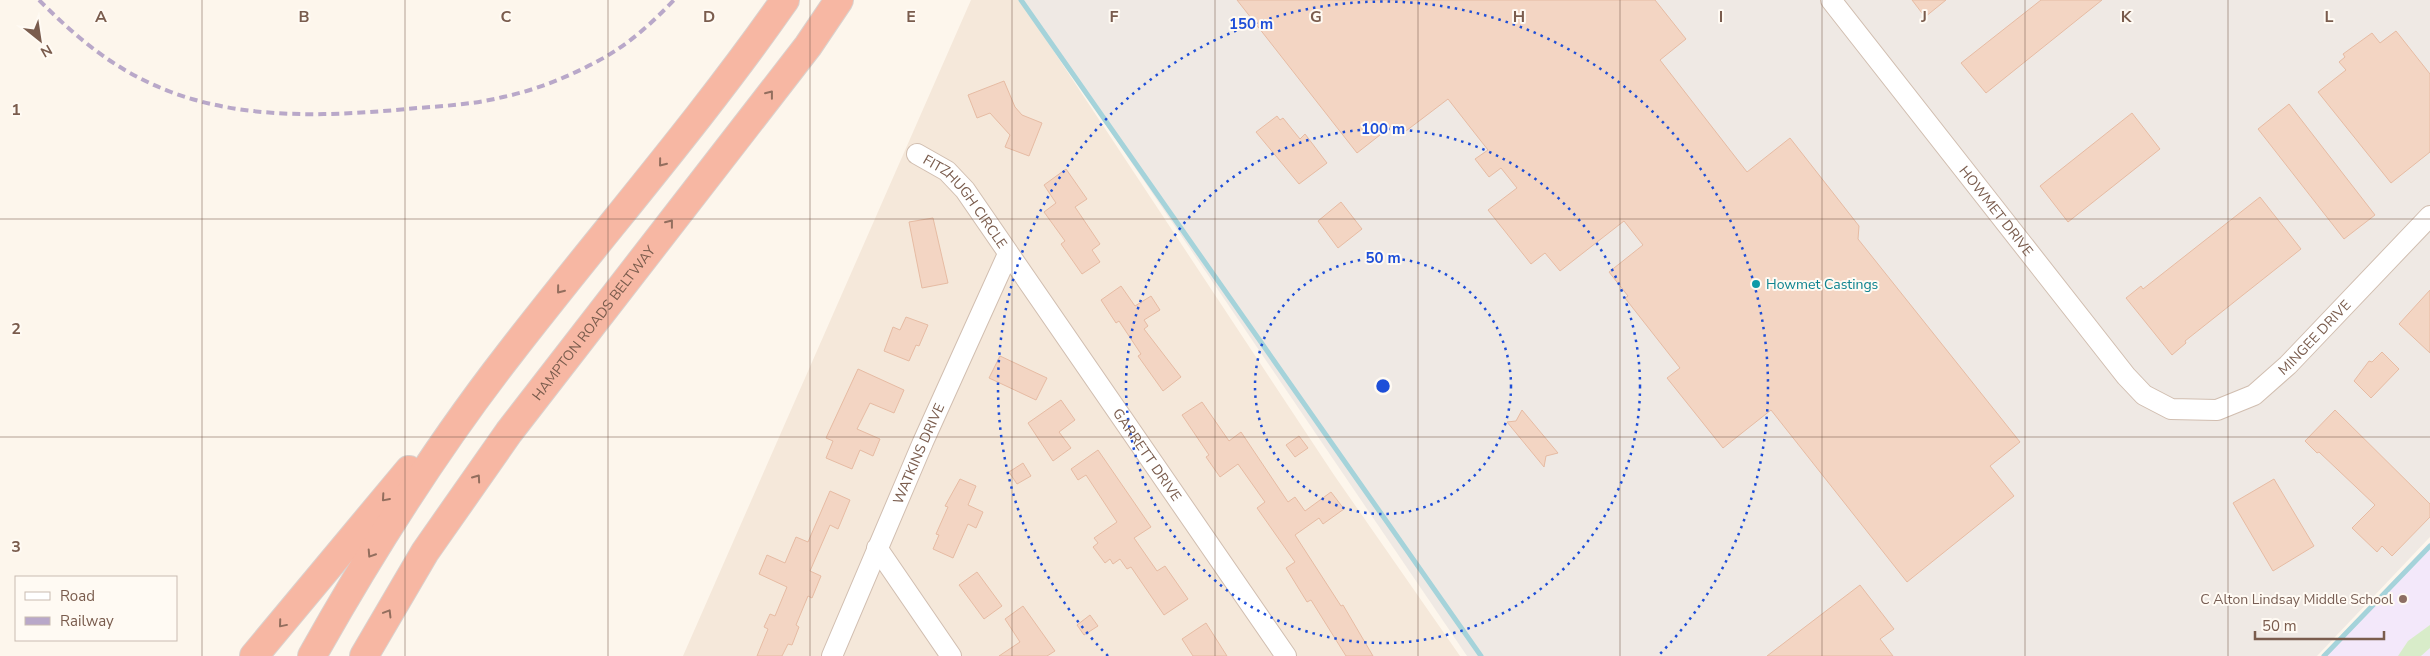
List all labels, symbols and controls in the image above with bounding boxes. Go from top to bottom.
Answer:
text: A [95,6,107,28]
text: B [298,6,310,28]
text: C [501,6,512,28]
text: D [703,6,715,28]
text: E [906,6,916,28]
text: F [1110,6,1119,28]
text: G [1310,6,1322,28]
text: H [1513,6,1525,28]
text: I [1719,6,1723,28]
text: J [1920,6,1927,28]
text: K [2121,6,2133,28]
text: L [2325,6,2334,28]
text: 150 m [1229,14,1273,34]
north arrow [15,15,65,65]
text: N [37,40,56,62]
one-way arrow [764,91,772,100]
text: 1 [11,99,21,121]
text: 100 m [1361,119,1405,139]
street label: FITZHUGH CIRCLE [920,150,1011,252]
one-way arrow [659,157,667,166]
street label: HOWMET DRIVE [1955,162,2037,260]
one-way arrow [664,219,673,228]
street label: HAMPTON ROADS BELTWAY [528,241,660,405]
text: 50 m [1365,248,1401,268]
place label: Howmet Castings [1766,275,1879,294]
marker: Howmet Castings [1750,278,1762,290]
one-way arrow [557,284,566,293]
street label: MINGEE DRIVE [2274,296,2355,379]
text: 2 [11,318,21,340]
centre of rings [1374,377,1392,395]
street label: WATKINS DRIVE [889,400,949,507]
street label: GARRETT DRIVE [1108,405,1186,505]
one-way arrow [471,474,480,483]
one-way arrow [381,492,390,501]
text: 3 [11,536,21,558]
one-way arrow [368,548,378,557]
legend [15,576,178,641]
text: Road [60,586,95,606]
place label: C Alton Lindsay Middle School [2200,590,2394,609]
marker: C Alton Lindsay Middle School [2397,593,2409,605]
scale bar [2255,608,2384,640]
one-way arrow [381,610,391,619]
text: Railway [60,611,114,631]
text: 50 m [2262,616,2297,636]
one-way arrow [278,618,287,627]

